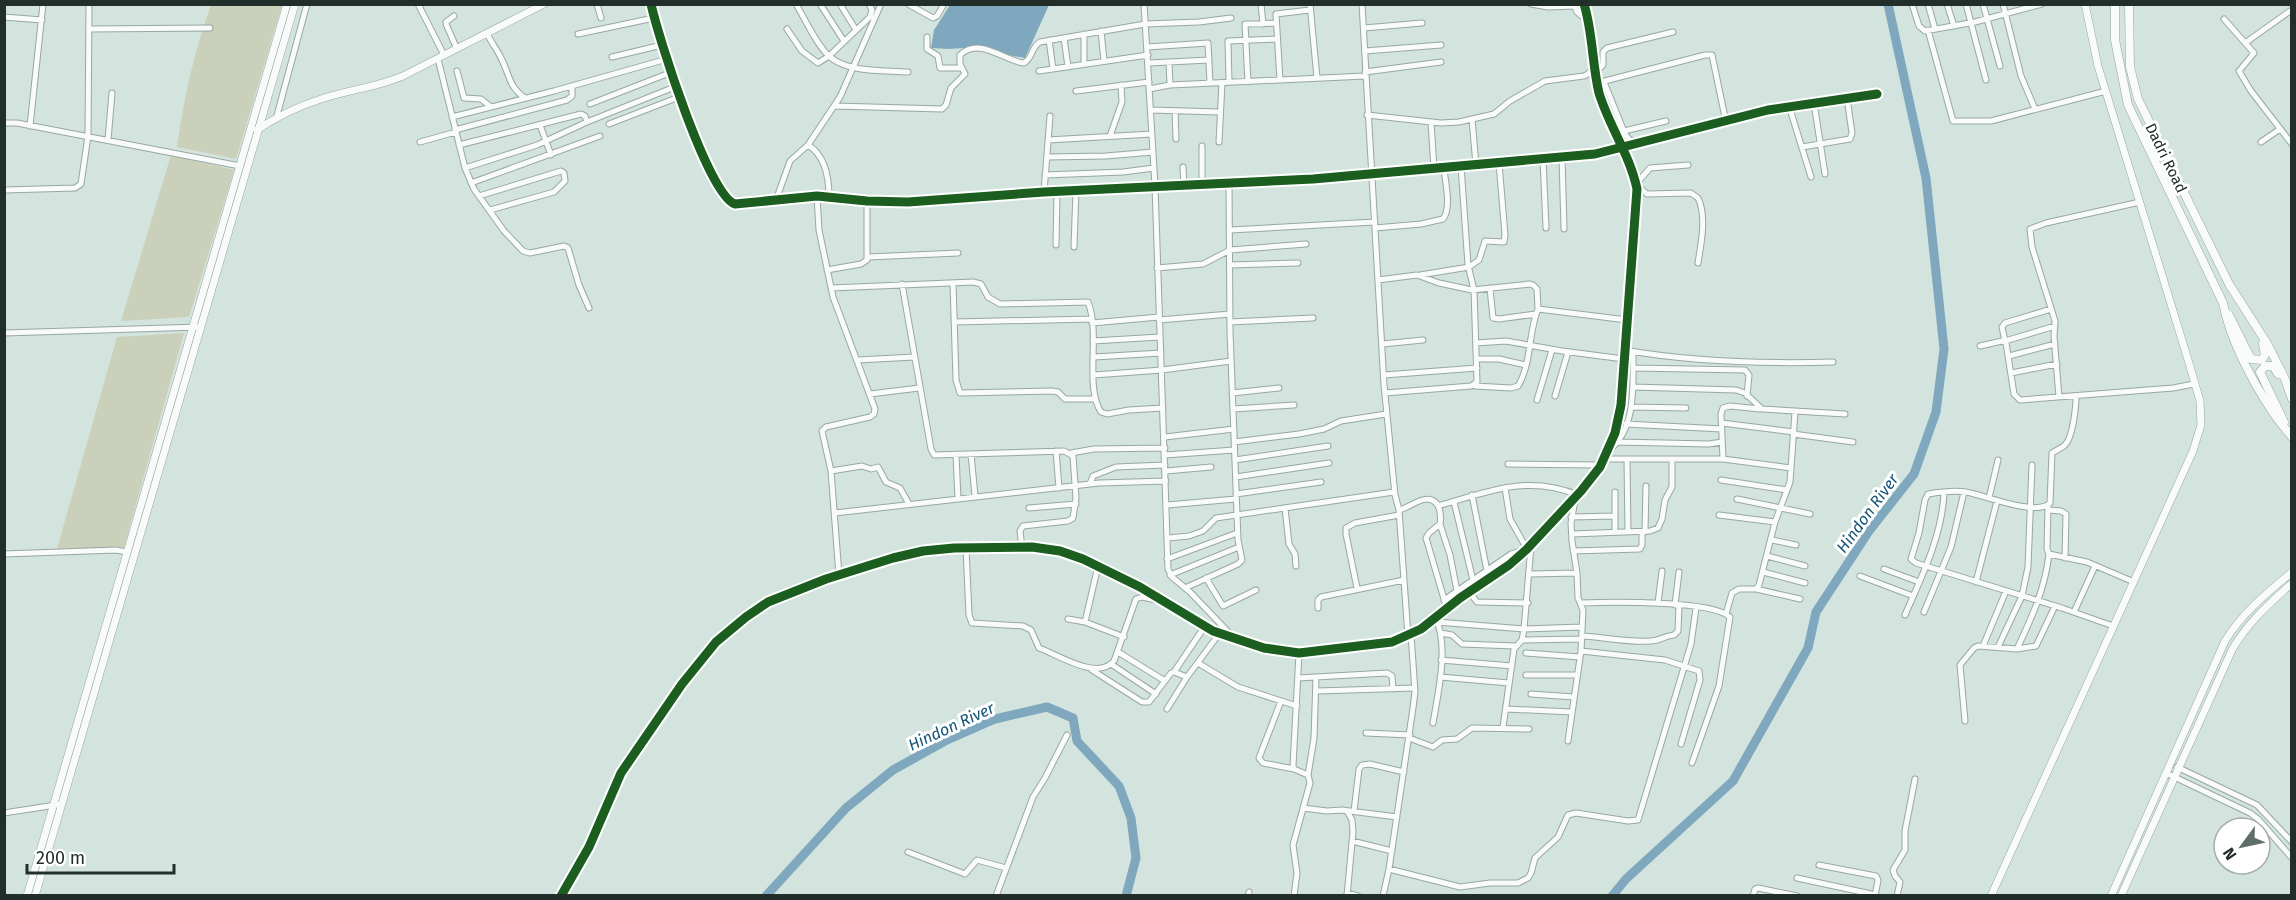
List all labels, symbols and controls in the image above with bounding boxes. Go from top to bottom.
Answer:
street label: Dadri Road [2141,120,2191,196]
water label: Hindon River [1832,469,1903,556]
water label: Hindon River [905,698,998,755]
north arrow [2212,816,2272,876]
scale bar [27,837,174,875]
text: N [2219,844,2241,864]
text: 200 m [36,847,85,869]

